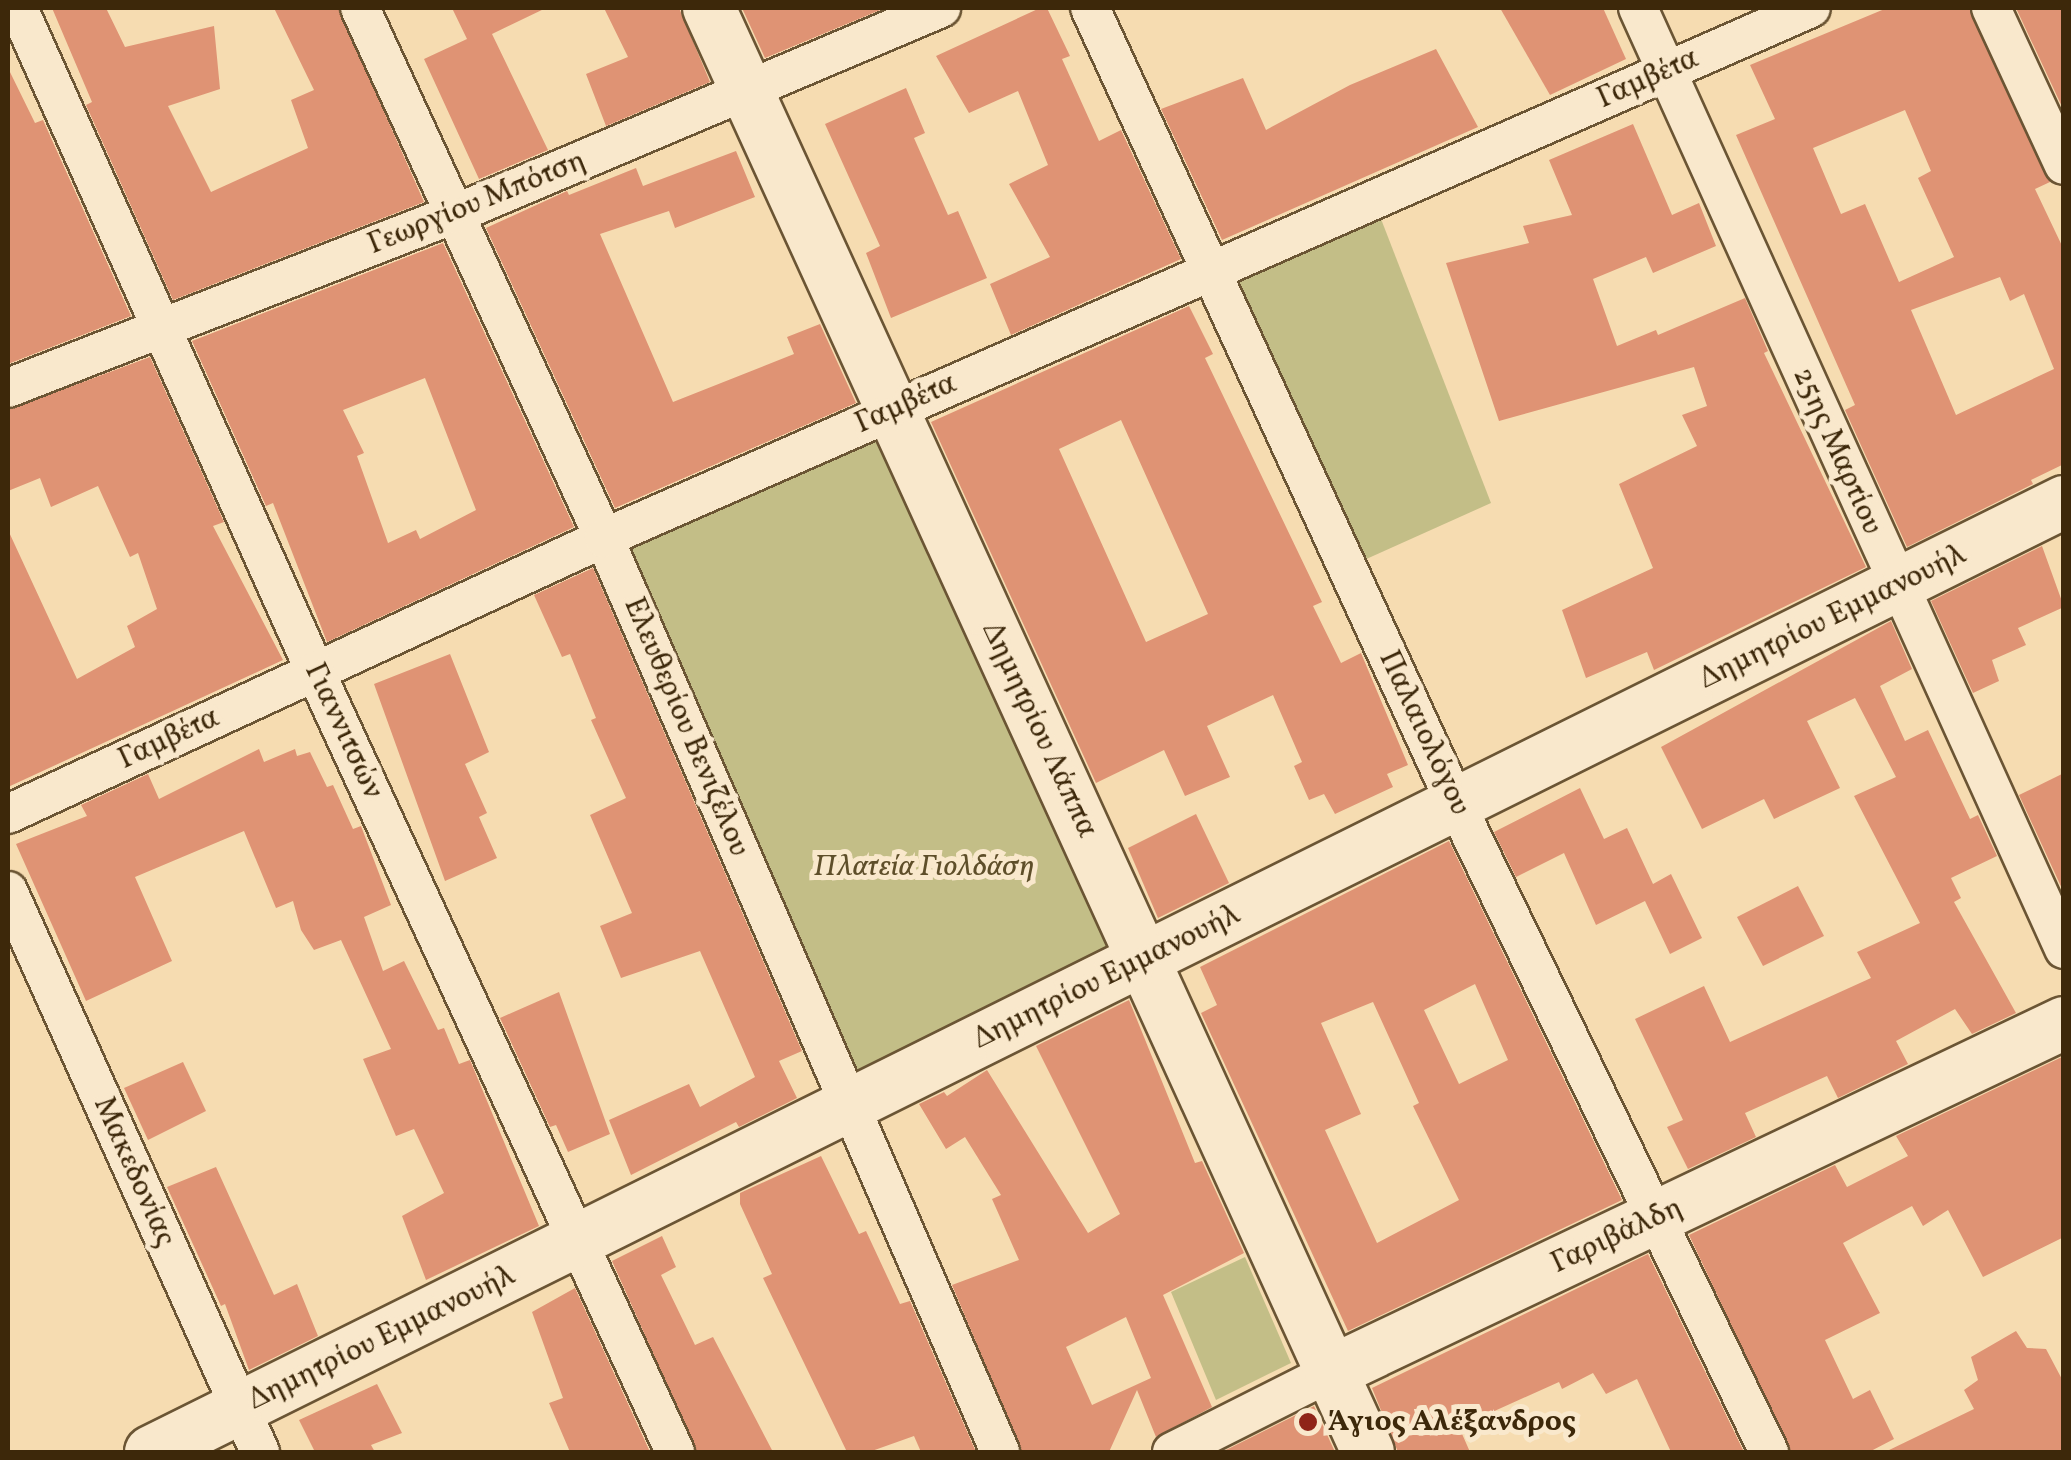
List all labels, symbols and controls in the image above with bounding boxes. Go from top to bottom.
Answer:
street label: Γαμβέτα [1592,41,1704,117]
street label: Γεωργίου Μπότση [363,143,591,263]
street label: 25ης Μαρτίου [1784,362,1890,540]
street label: Γαμβέτα [850,366,962,442]
street label: Δημητρίου Εμμανουήλ [1693,537,1973,697]
street label: Ελευθερίου Βενιζέλου [615,592,757,862]
street label: Δημητρίου Λάππα [973,617,1105,843]
street label: Παλαιολόγου [1370,645,1478,821]
street label: Γιαννιτσών [296,657,390,805]
street label: Γαμβέτα [113,700,225,778]
park label: Πλατεία Γιολδάση [814,849,1034,885]
street label: Δημητρίου Εμμανουήλ [967,897,1247,1057]
street label: Μακεδονίας [85,1091,183,1253]
street label: Γαριβάλδη [1546,1190,1688,1282]
street label: Δημητρίου Εμμανουήλ [242,1258,522,1418]
place label: Άγιος Αλέξανδρος [1328,1404,1576,1440]
marker: Άγιος Αλέξανδρος [1297,1411,1319,1433]

